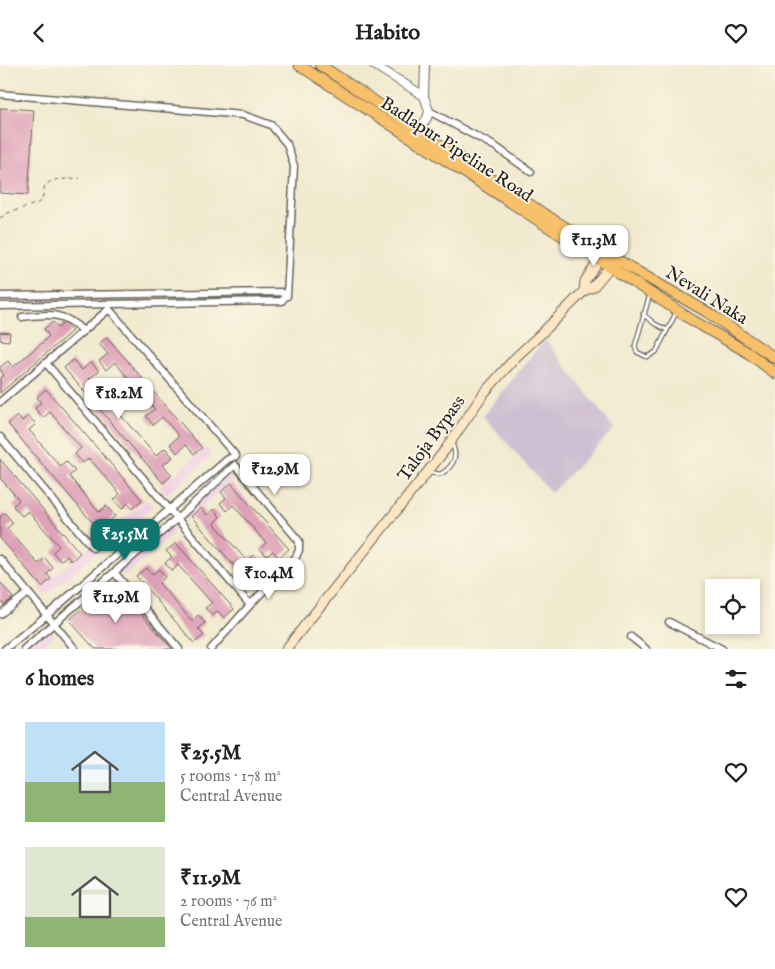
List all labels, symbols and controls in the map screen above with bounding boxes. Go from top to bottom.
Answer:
icon: back [25,19,53,47]
text: Habito [355,19,420,47]
icon: heart [722,19,750,47]
street label: Badlapur Pipeline Road [376,92,537,208]
pin: ₹11.3M [553,225,635,267]
text: ₹11.3M [571,231,617,251]
street label: Nevali Naka [661,262,752,331]
pin: ₹18.2M [78,377,160,420]
text: ₹18.2M [95,384,143,404]
street label: Taloja Bypass [393,391,471,486]
pin: ₹12.9M [234,453,316,496]
text: ₹12.9M [251,460,299,480]
pin: ₹25.5M [84,519,166,561]
text: ₹25.5M [102,525,148,545]
pin: ₹10.4M [228,557,310,600]
text: ₹10.4M [244,564,294,584]
map controls [705,579,760,634]
button: locate [705,579,760,634]
pin: ₹11.9M [75,581,157,624]
text: ₹11.9M [93,588,139,608]
icon: filters [722,665,750,693]
text: 6 homes [25,666,94,693]
text: ₹25.5M [180,740,241,767]
icon: home [65,742,125,802]
icon: heart [722,758,750,786]
text: 5 rooms · 178 m² [180,767,281,787]
text: Central Avenue [180,787,282,807]
text: ₹11.9M [180,865,241,892]
icon: home [65,867,125,927]
icon: heart [722,883,750,911]
text: 2 rooms · 76 m² [180,892,277,912]
text: Central Avenue [180,912,282,932]

